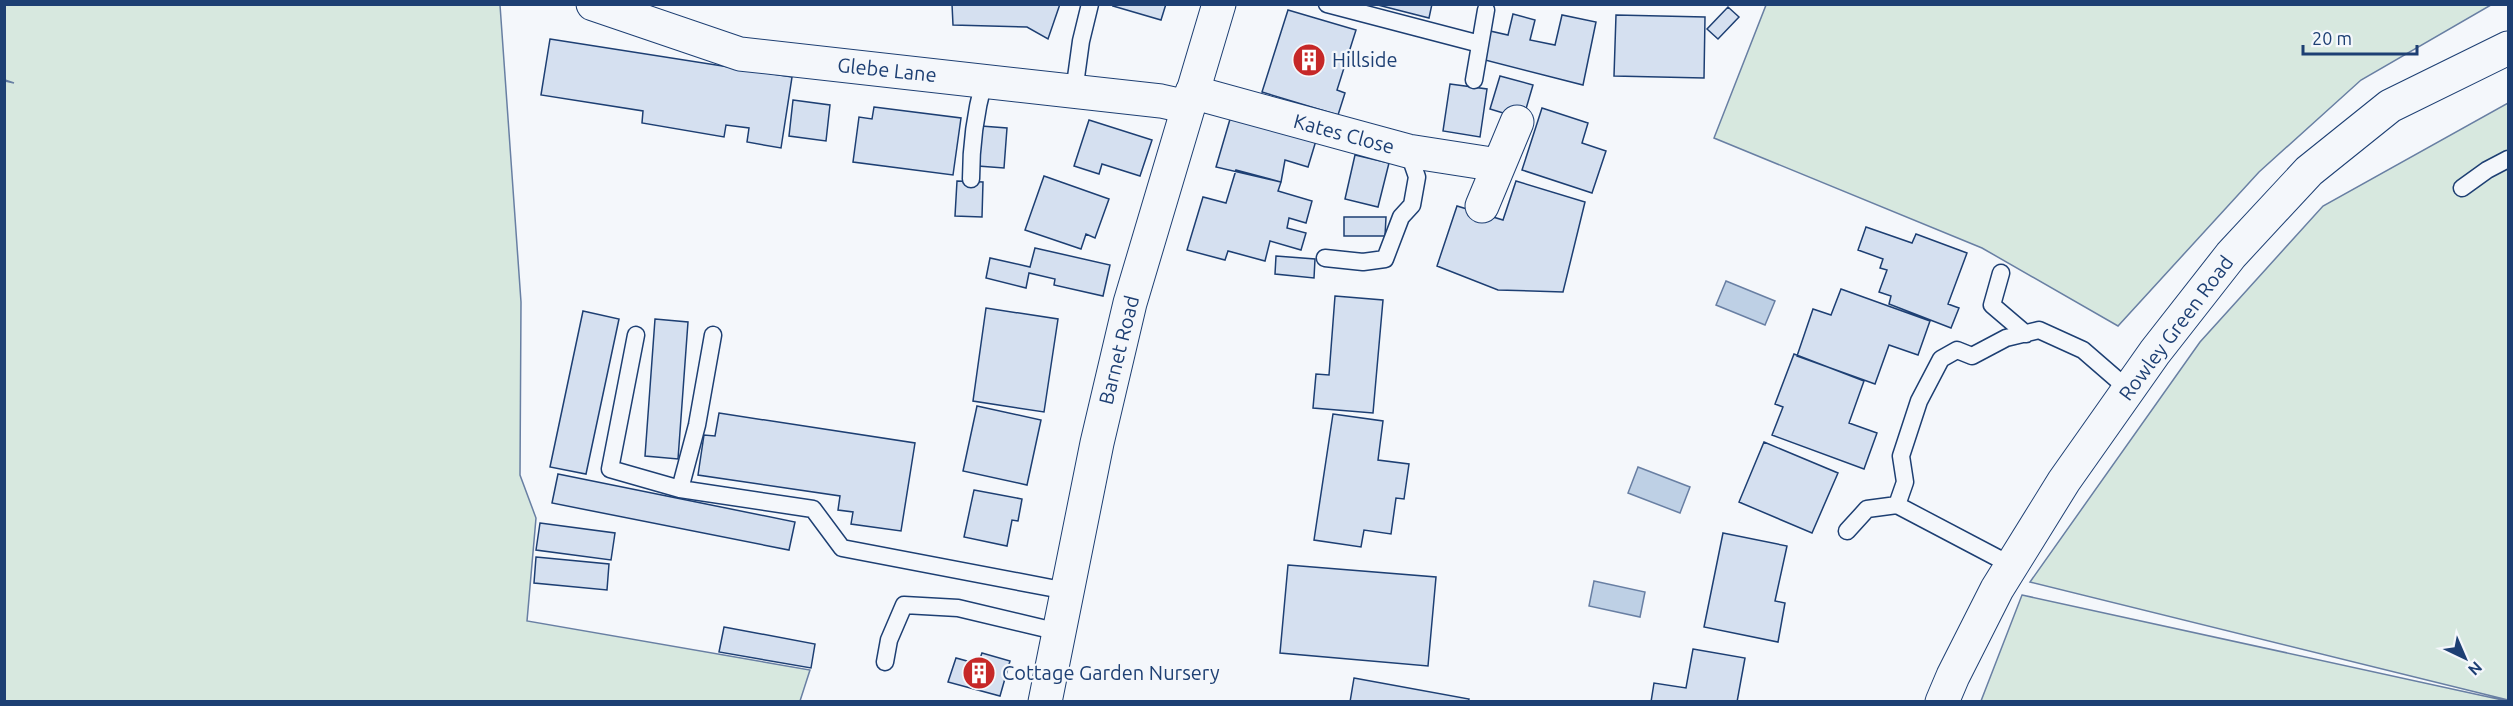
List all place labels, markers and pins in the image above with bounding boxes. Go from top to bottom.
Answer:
building icon: Hillside [1291,42,1327,78]
place label: Hillside [1332,48,1398,71]
building icon: Cottage Garden Nursery [961,655,997,691]
place label: Cottage Garden Nursery [1002,661,1220,684]

